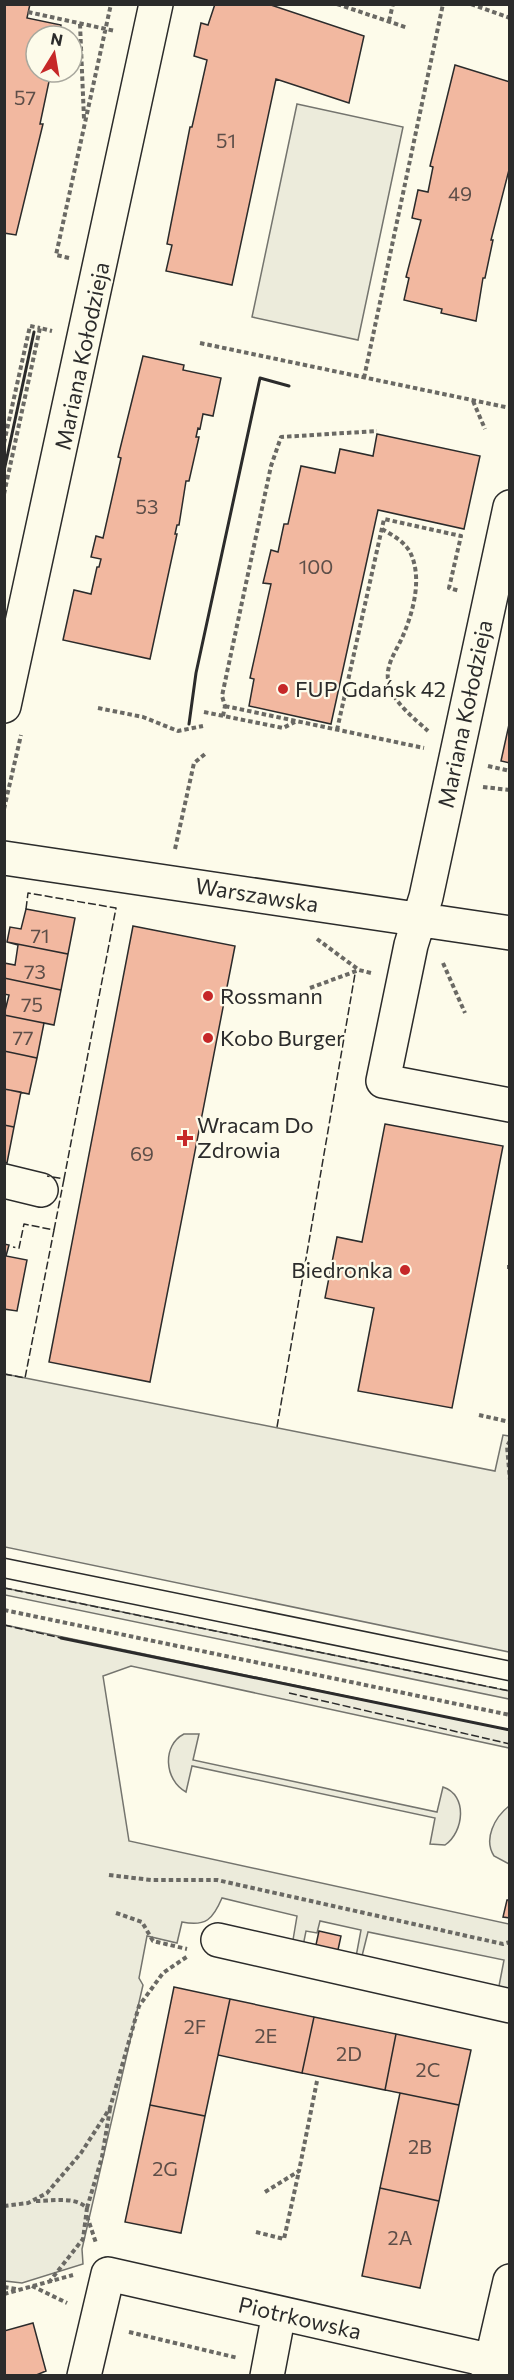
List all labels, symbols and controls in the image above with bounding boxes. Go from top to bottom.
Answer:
north arrow [24,24,84,84]
text: N [49,28,65,49]
house number: 57 [14,85,36,109]
house number: 51 [216,128,236,152]
house number: 49 [448,181,472,205]
street label: Mariana Kołodzieja [48,259,115,452]
house number: 53 [136,494,158,518]
house number: 100 [299,554,333,578]
street label: Mariana Kołodzieja [431,617,498,810]
place label: FUP Gdańsk 42 [295,675,446,702]
marker: FUP Gdańsk 42 [276,682,290,696]
street label: Warszawska [194,871,321,918]
house number: 71 [30,923,50,947]
house number: 73 [24,959,46,983]
place label: Rossmann [220,982,323,1009]
marker: Rossmann [201,989,215,1003]
house number: 75 [21,992,43,1016]
place label: Kobo Burger [220,1024,345,1051]
house number: 77 [12,1025,34,1049]
marker: Kobo Burger [201,1031,215,1045]
place label: Wracam Do Zdrowia [197,1111,314,1163]
marker: Wracam Do Zdrowia [178,1131,192,1145]
house number: 69 [130,1141,154,1165]
place label: Biedronka [291,1256,393,1283]
marker: Biedronka [398,1263,412,1277]
house number: 2F [184,2014,206,2038]
house number: 2E [255,2023,277,2047]
house number: 2D [336,2041,362,2065]
house number: 2C [416,2057,440,2081]
house number: 2B [408,2134,432,2158]
house number: 2G [152,2156,178,2180]
house number: 2A [388,2225,413,2249]
street label: Piotrkowska [236,2290,364,2345]

